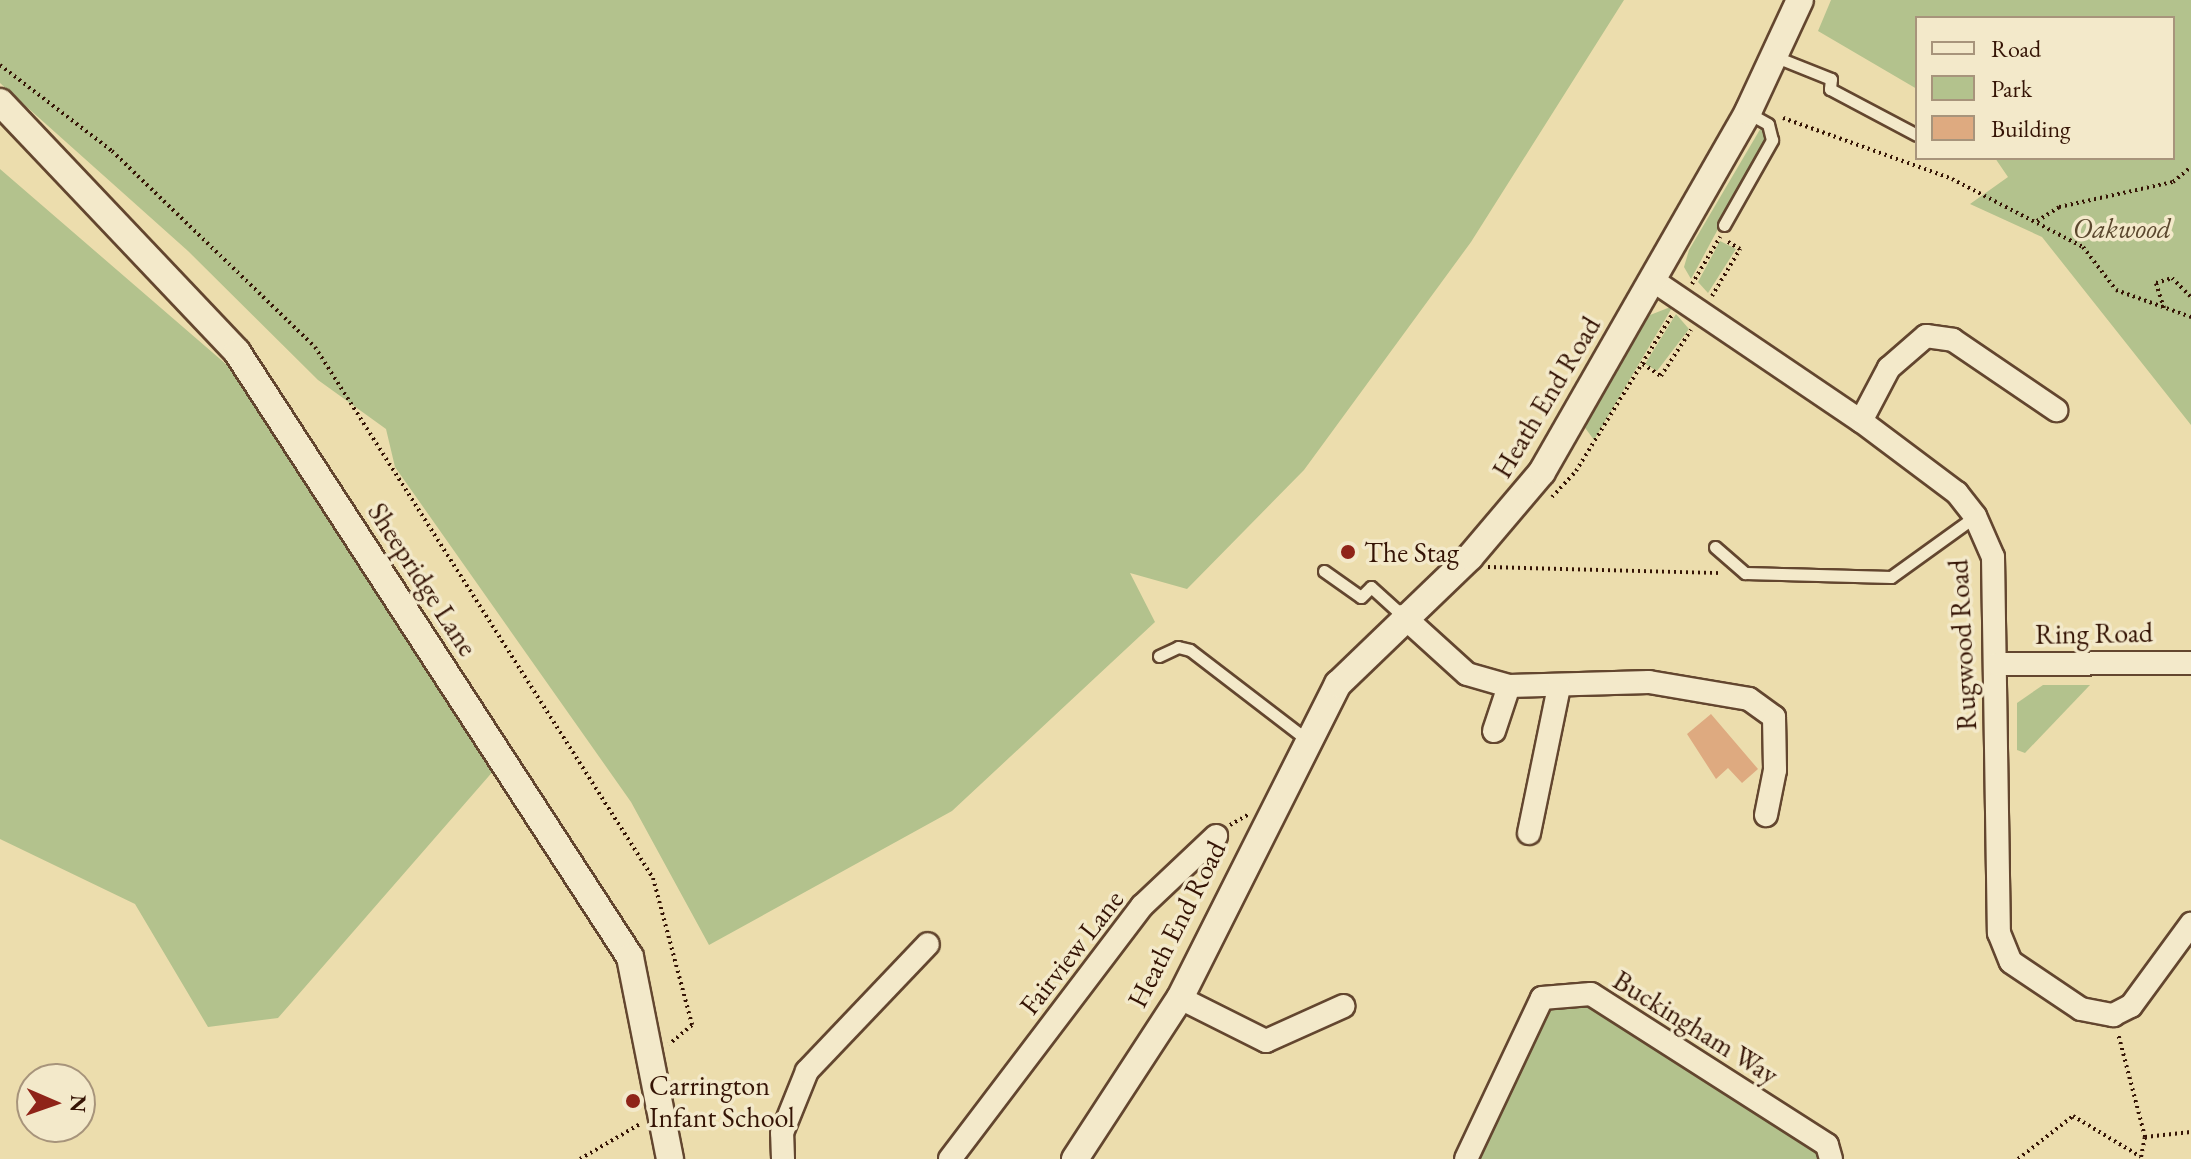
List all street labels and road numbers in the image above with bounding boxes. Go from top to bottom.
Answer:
street label: Heath End Road [1485,310,1607,484]
street label: Sheepridge Lane [361,496,485,662]
street label: Rugwood Road [1941,559,1983,731]
street label: Ring Road [2035,615,2153,651]
street label: Heath End Road [1120,835,1232,1013]
street label: Fairview Lane [1012,883,1130,1021]
street label: Buckingham Way [1607,963,1785,1091]

